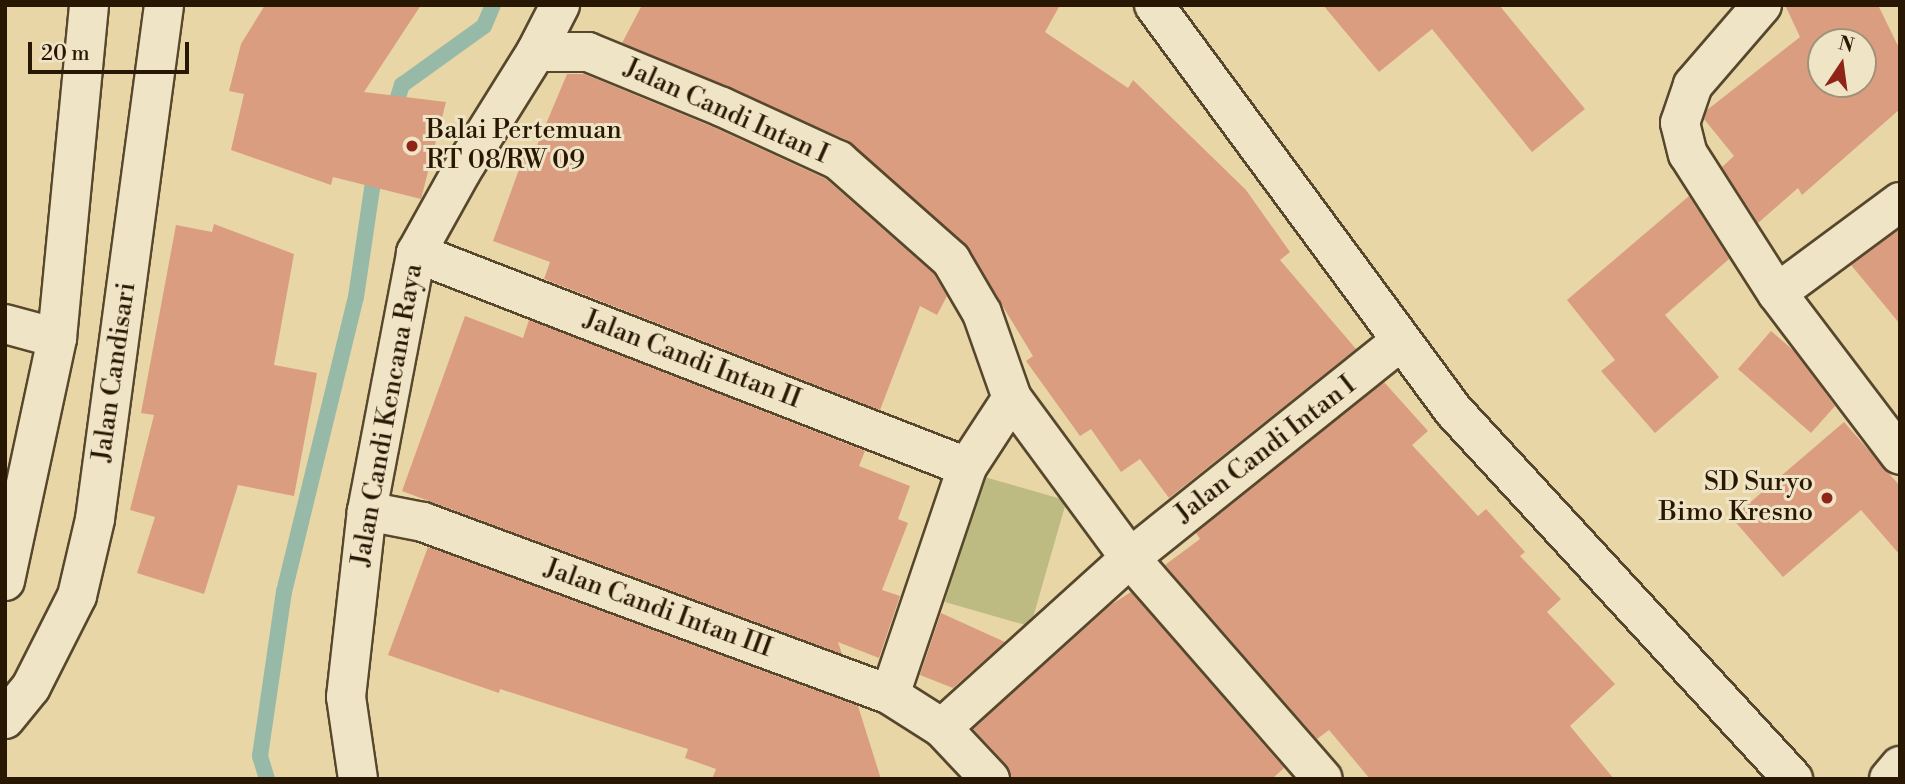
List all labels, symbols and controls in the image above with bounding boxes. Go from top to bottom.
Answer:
scale bar [32,28,192,72]
north arrow [1807,28,1877,98]
text: N [1836,31,1856,58]
text: 20 m [41,41,90,67]
street label: Jalan Candi Intan I [619,53,833,171]
place label: Balai Pertemuan RT 08/RW 09 [426,115,622,176]
marker: Balai Pertemuan RT 08/RW 09 [404,138,420,154]
street label: Jalan Candi Kencana Raya [346,262,430,568]
street label: Jalan Candisari [87,280,143,464]
street label: Jalan Candi Intan II [579,304,805,416]
street label: Jalan Candi Intan I [1170,370,1362,530]
place label: SD Suryo Bimo Kresno [1659,467,1813,528]
marker: SD Suryo Bimo Kresno [1819,490,1835,506]
street label: Jalan Candi Intan III [540,553,776,665]

